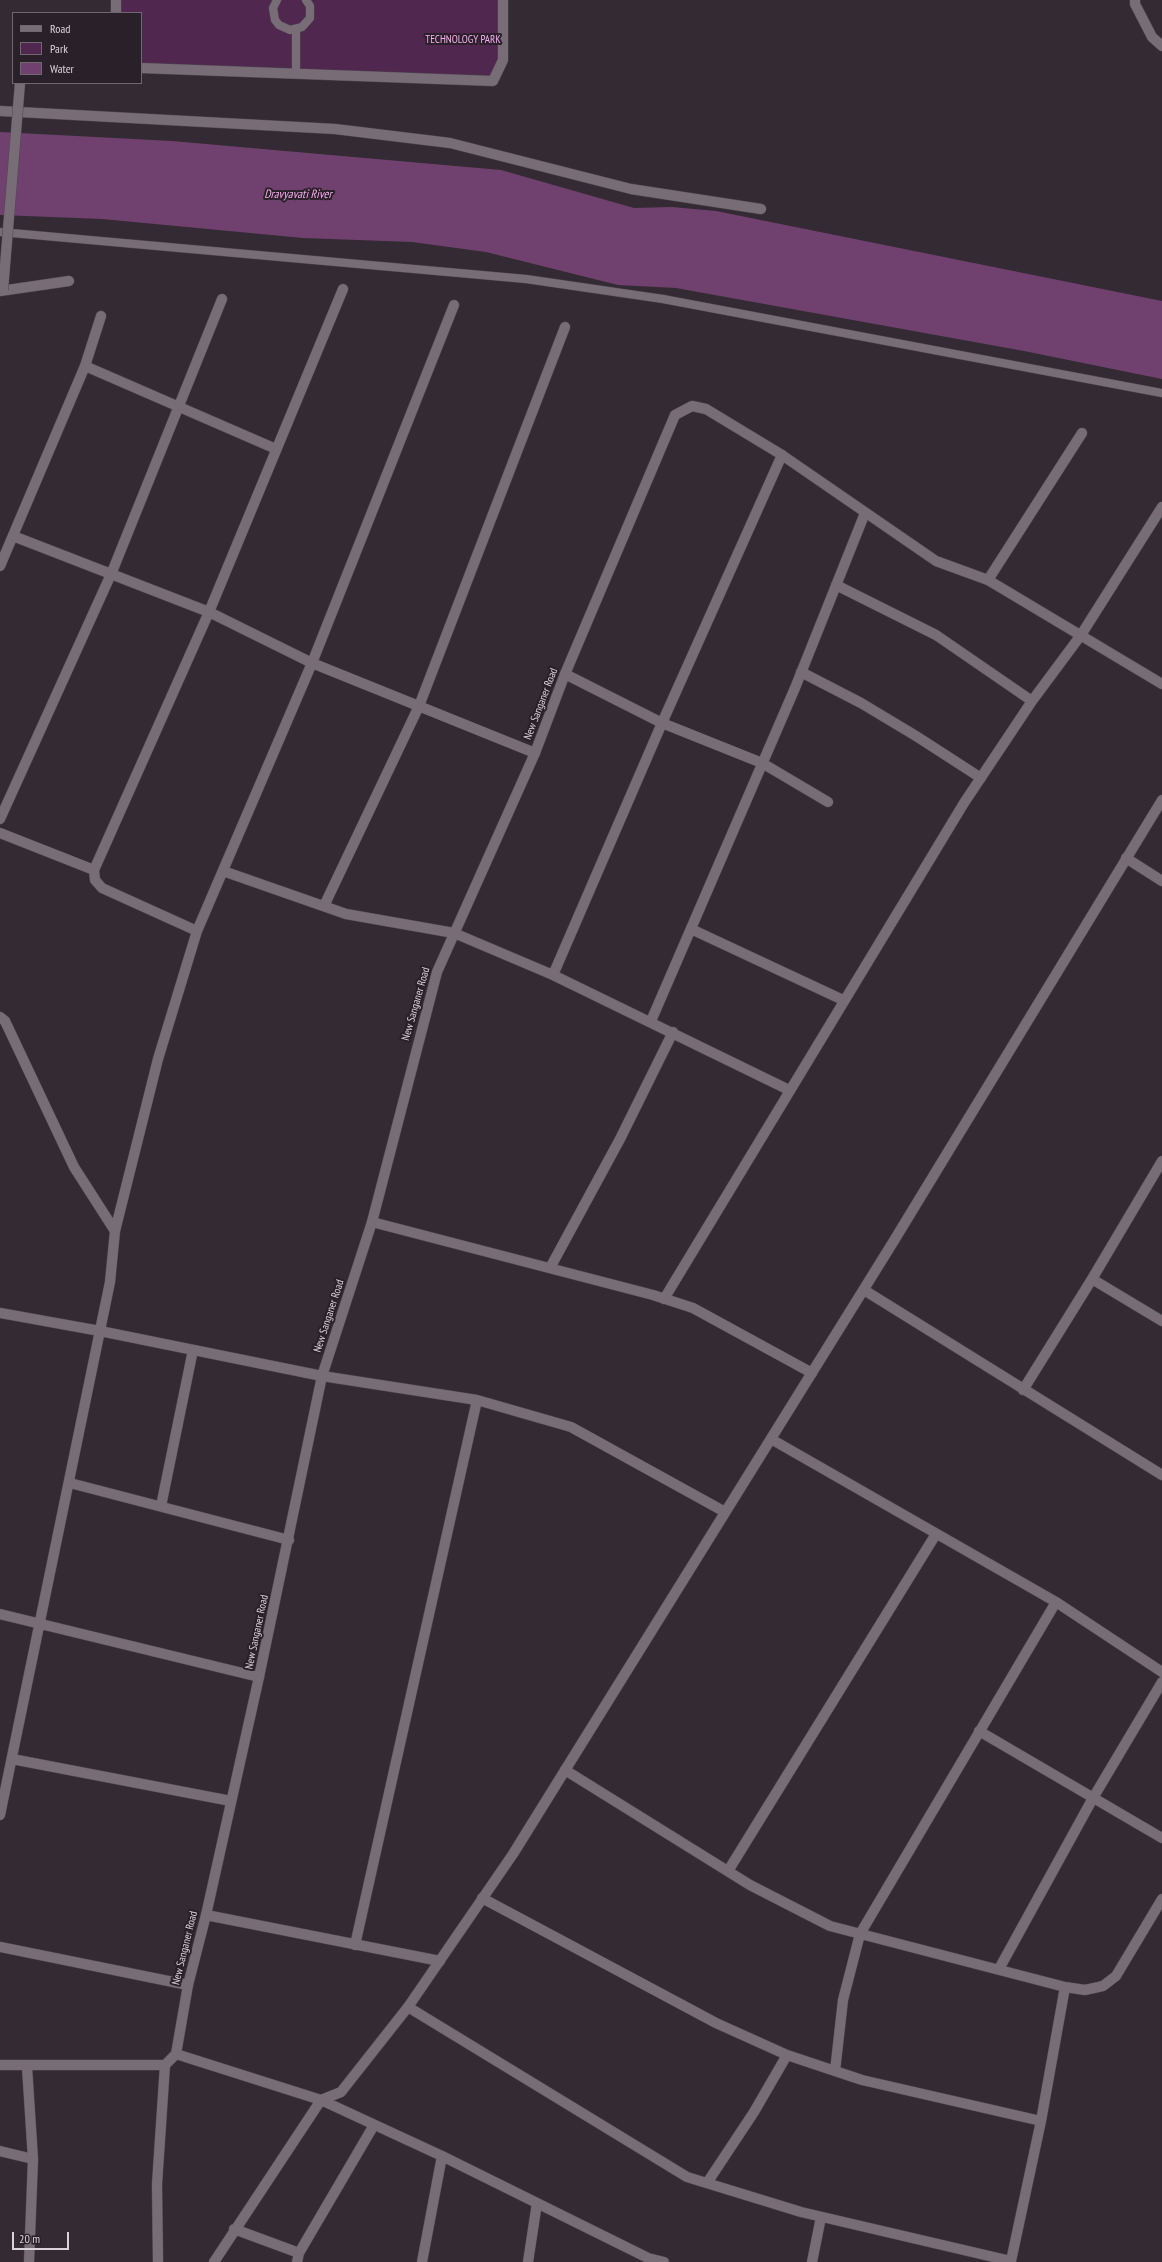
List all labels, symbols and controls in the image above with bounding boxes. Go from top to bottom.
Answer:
legend [12,12,142,84]
text: Road [50,21,70,36]
park label: TECHNOLOGY PARK [425,33,501,47]
text: Park [50,41,68,56]
text: Water [50,61,74,76]
water label: Dravyavati River [264,188,332,202]
street label: New Sanganer Road [521,666,561,742]
street label: New Sanganer Road [399,966,433,1042]
street label: New Sanganer Road [311,1278,347,1354]
street label: New Sanganer Road [243,1594,271,1670]
street label: New Sanganer Road [169,1910,201,1986]
scale bar [14,2224,71,2250]
text: 20 m [19,2231,40,2246]

